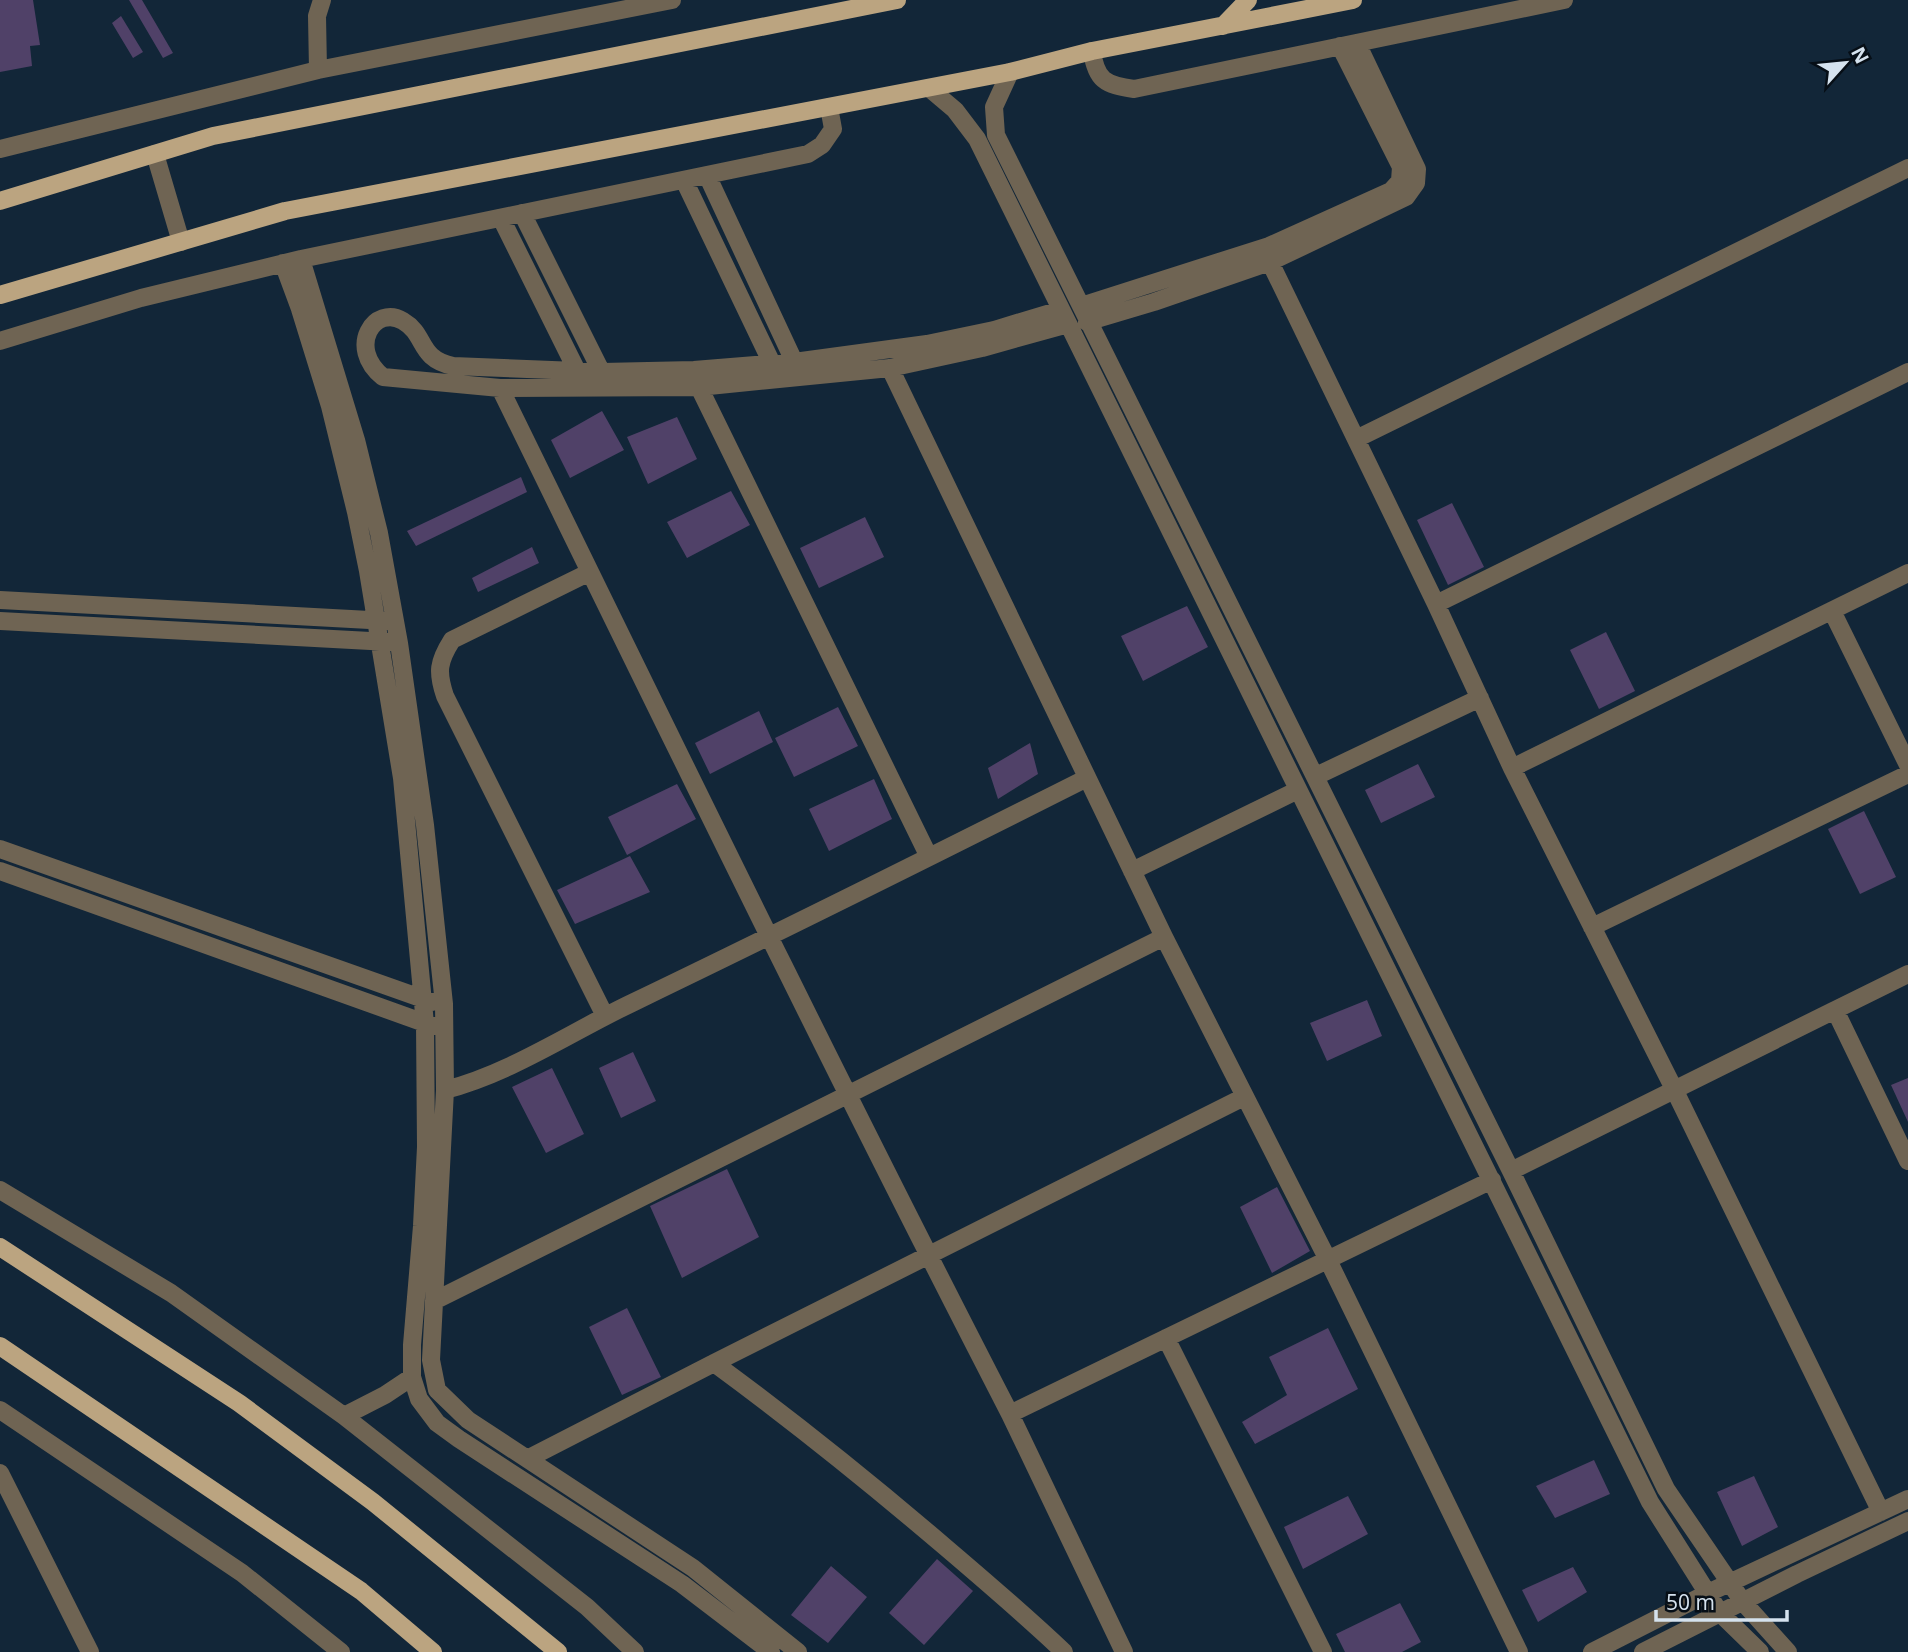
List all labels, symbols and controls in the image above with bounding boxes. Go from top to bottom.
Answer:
north arrow [1810,28,1880,98]
text: N [1845,42,1875,68]
scale bar [1656,1578,1787,1622]
text: 50 m [1666,1588,1715,1616]

